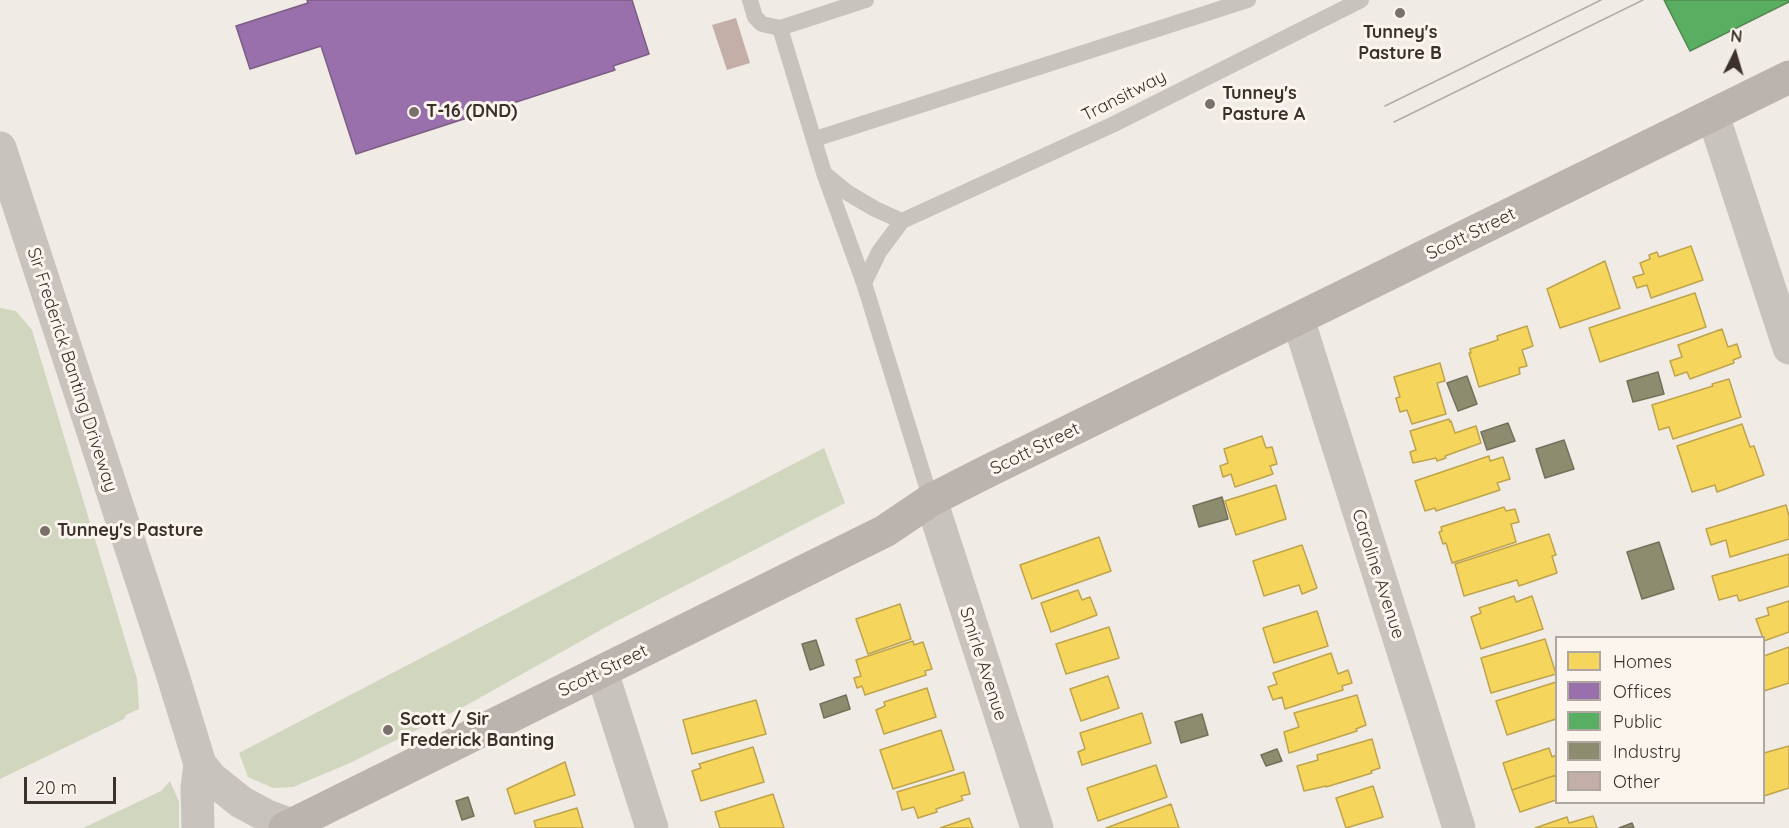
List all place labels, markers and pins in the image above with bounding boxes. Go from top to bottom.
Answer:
marker: Tunney's Pasture B [1393,6,1407,20]
place label: Tunney's Pasture B [1358,22,1442,64]
place label: Tunney's Pasture A [1222,83,1305,125]
marker: Tunney's Pasture A [1203,97,1217,111]
place label: T-16 (DND) [426,101,517,123]
marker: T-16 (DND) [407,105,421,119]
place label: Tunney's Pasture [57,520,203,542]
marker: Tunney's Pasture [38,524,52,538]
place label: Scott / Sir Frederick Banting [400,709,554,752]
marker: Scott / Sir Frederick Banting [381,723,395,737]

